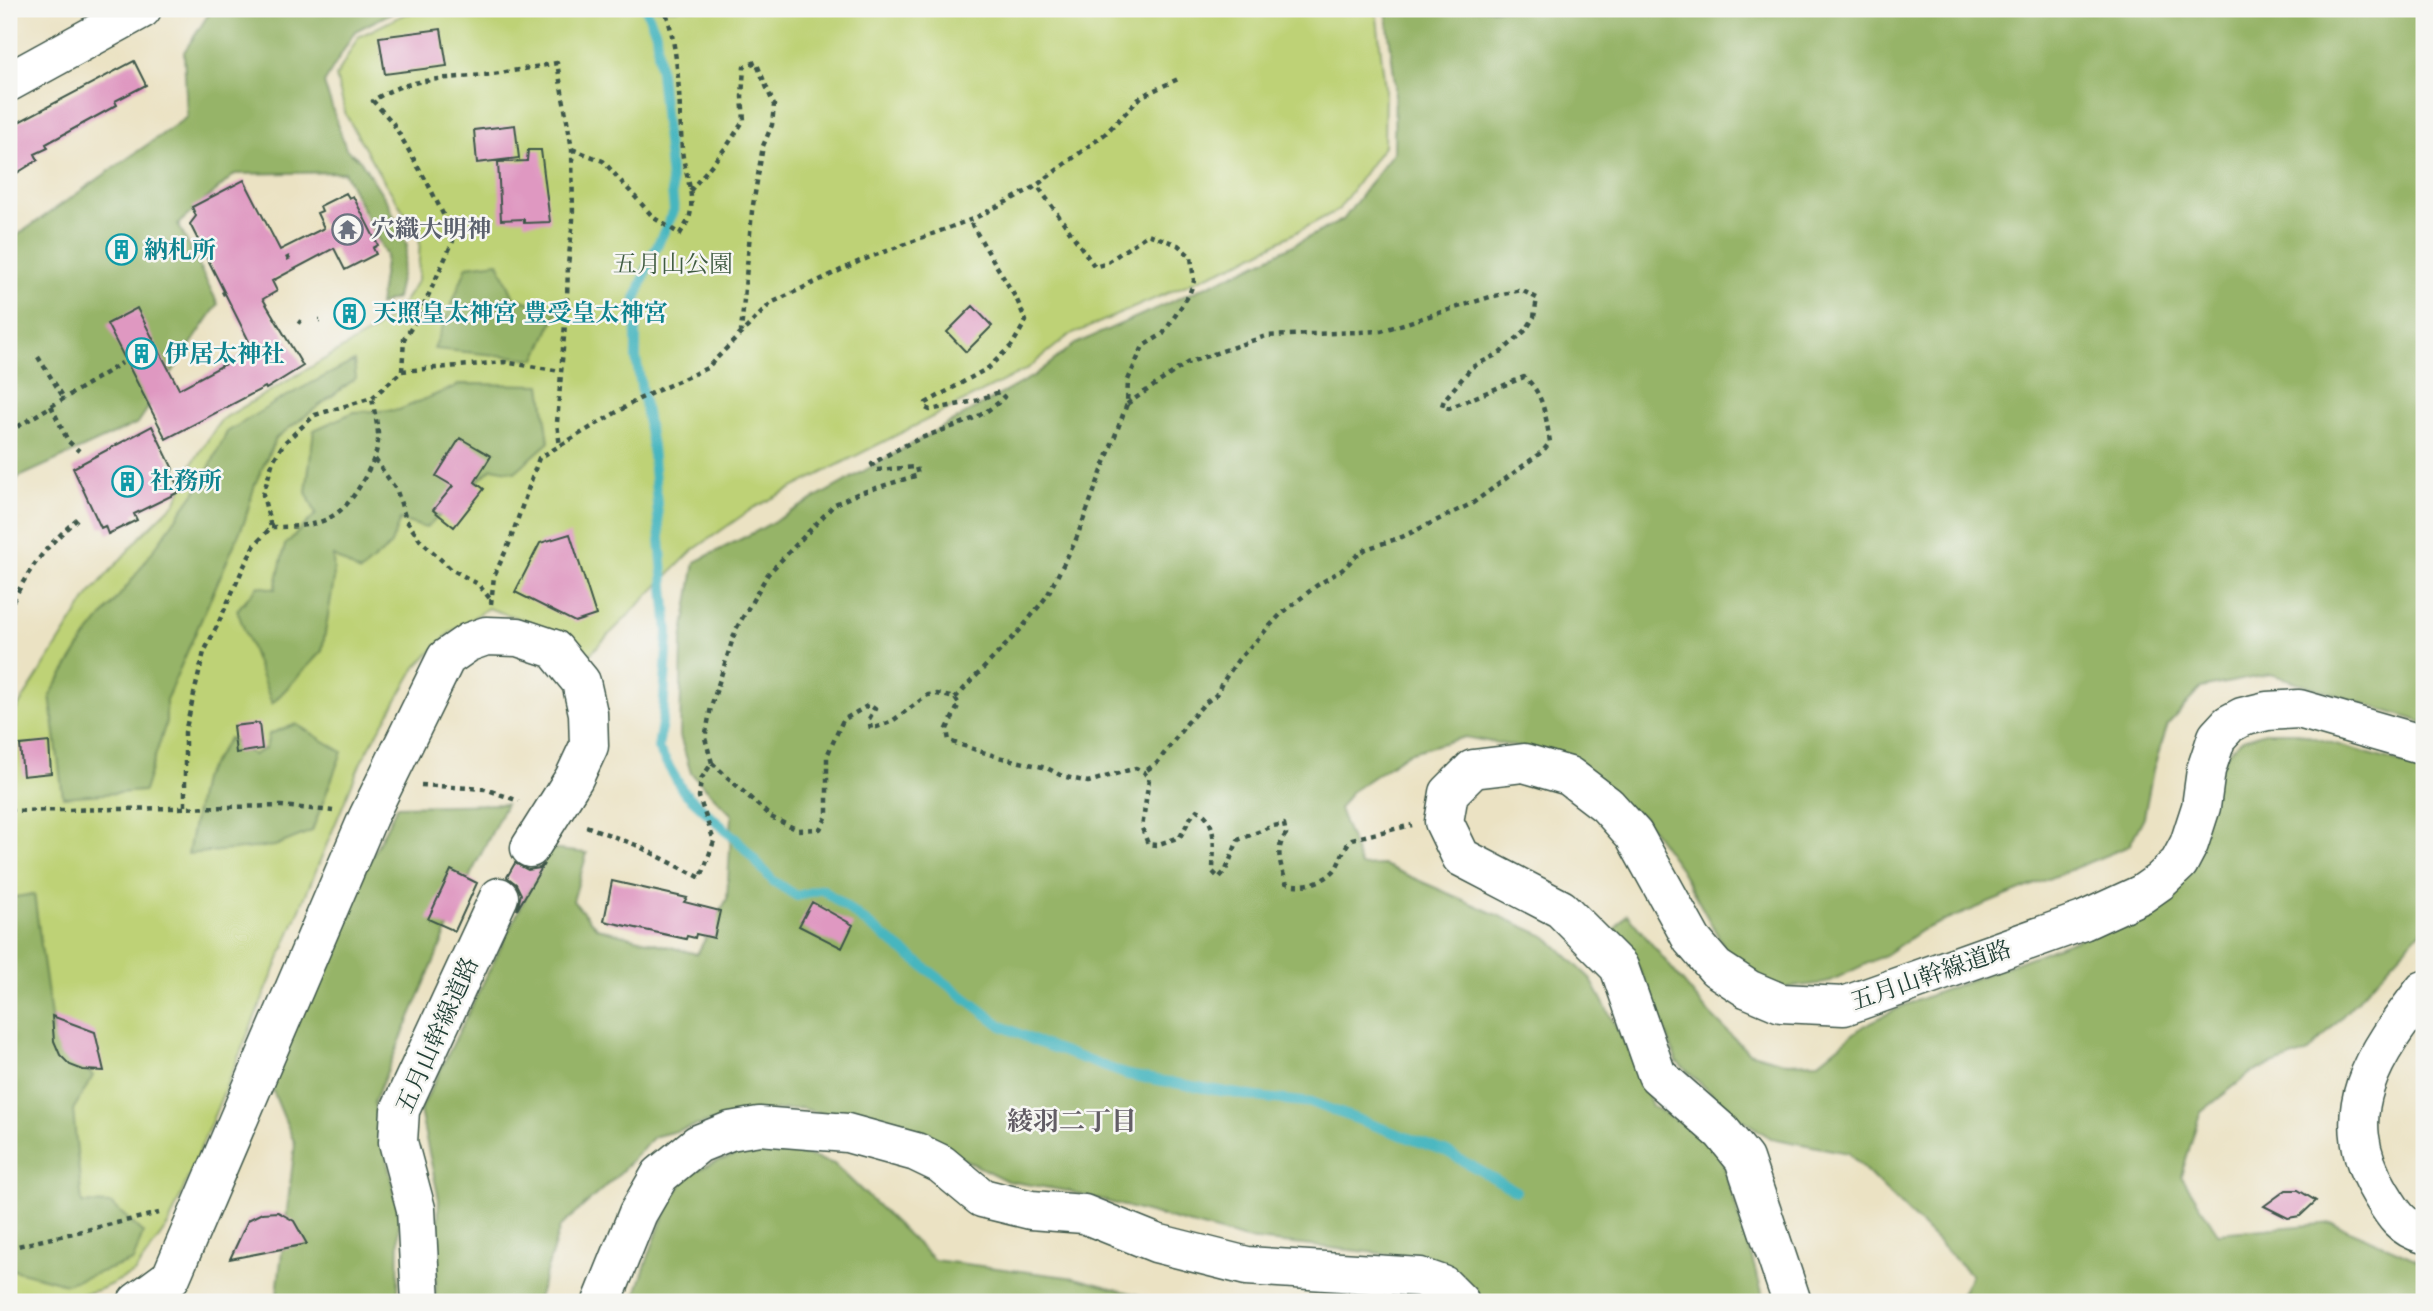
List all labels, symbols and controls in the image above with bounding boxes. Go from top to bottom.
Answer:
temple icon: 穴織大明神 [331,212,365,246]
place label: 穴織大明神 [371,213,491,246]
building icon: 納札所 [104,233,138,267]
place label: 納札所 [144,234,216,267]
park label: 五月山公園 [613,248,733,281]
building icon: 天照皇太神宮 豊受皇太神宮 [333,296,367,330]
place label: 天照皇太神宮 豊受皇太神宮 [373,297,667,330]
building icon: 伊居太神社 [125,337,159,371]
place label: 伊居太神社 [165,338,285,371]
building icon: 社務所 [110,464,144,498]
place label: 社務所 [150,465,222,498]
street label: 五月山幹線道路 [1846,933,2016,1018]
street label: 五月山幹線道路 [388,952,487,1119]
district label: 綾羽二丁目 [1007,1104,1137,1139]

